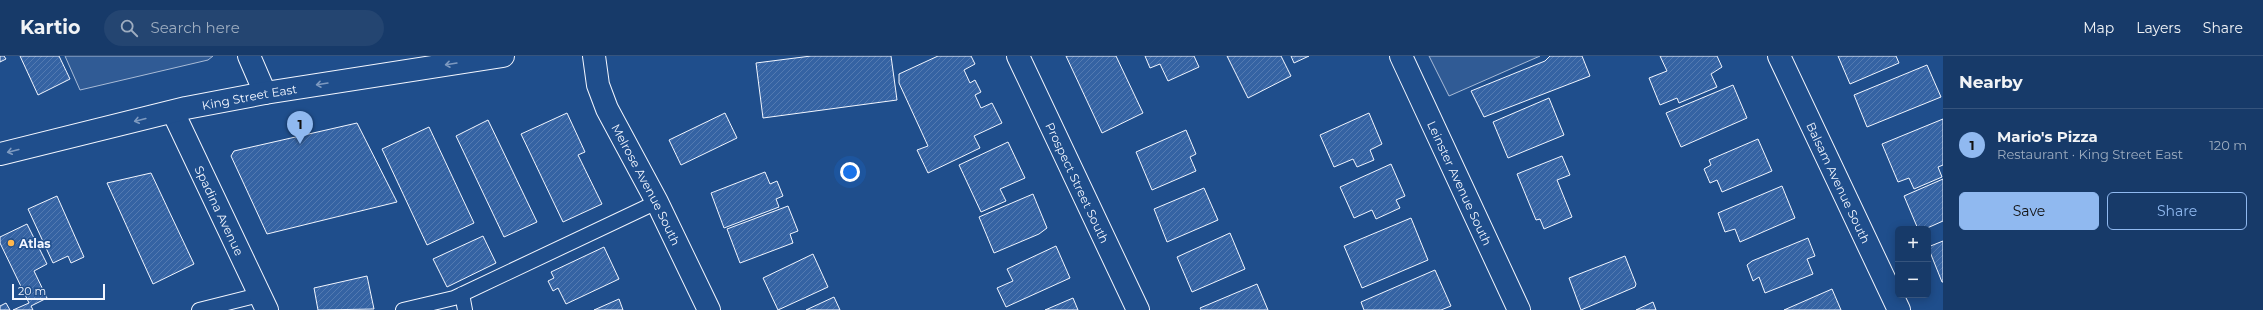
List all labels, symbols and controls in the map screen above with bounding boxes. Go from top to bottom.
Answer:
search box [104,10,384,46]
text: Kartio [20,16,80,39]
icon: search [118,17,140,39]
text: Search here [150,18,240,37]
text: Map [2083,19,2114,37]
text: Layers [2136,19,2181,37]
text: Share [2203,19,2243,37]
one-way arrow [445,60,458,68]
text: Nearby [1959,72,2023,92]
one-way arrow [316,80,329,88]
street label: King Street East [200,81,298,112]
pin: 1 [287,111,313,144]
one-way arrow [134,117,147,124]
street label: Leinster Avenue South [1425,118,1495,248]
street label: Balsam Avenue South [1804,119,1874,246]
street label: Prospect Street South [1043,120,1113,246]
street label: Melrose Avenue South [609,121,684,248]
text: Mario's Pizza [1997,127,2098,146]
text: 1 [1969,137,1975,153]
text: 120 m [2209,137,2247,153]
text: Restaurant · King Street East [1997,146,2183,162]
one-way arrow [7,148,20,155]
your location [840,162,860,182]
street label: Spadina Avenue [192,163,247,258]
button: Save [1959,192,2099,230]
button: Share [2107,192,2247,230]
map controls [1895,226,1931,298]
button: + [1895,226,1931,262]
place label: Atlas [18,236,51,251]
marker: Atlas [6,238,16,248]
button: − [1895,262,1931,298]
scale bar [12,282,105,301]
text: 20 m [18,284,46,298]

